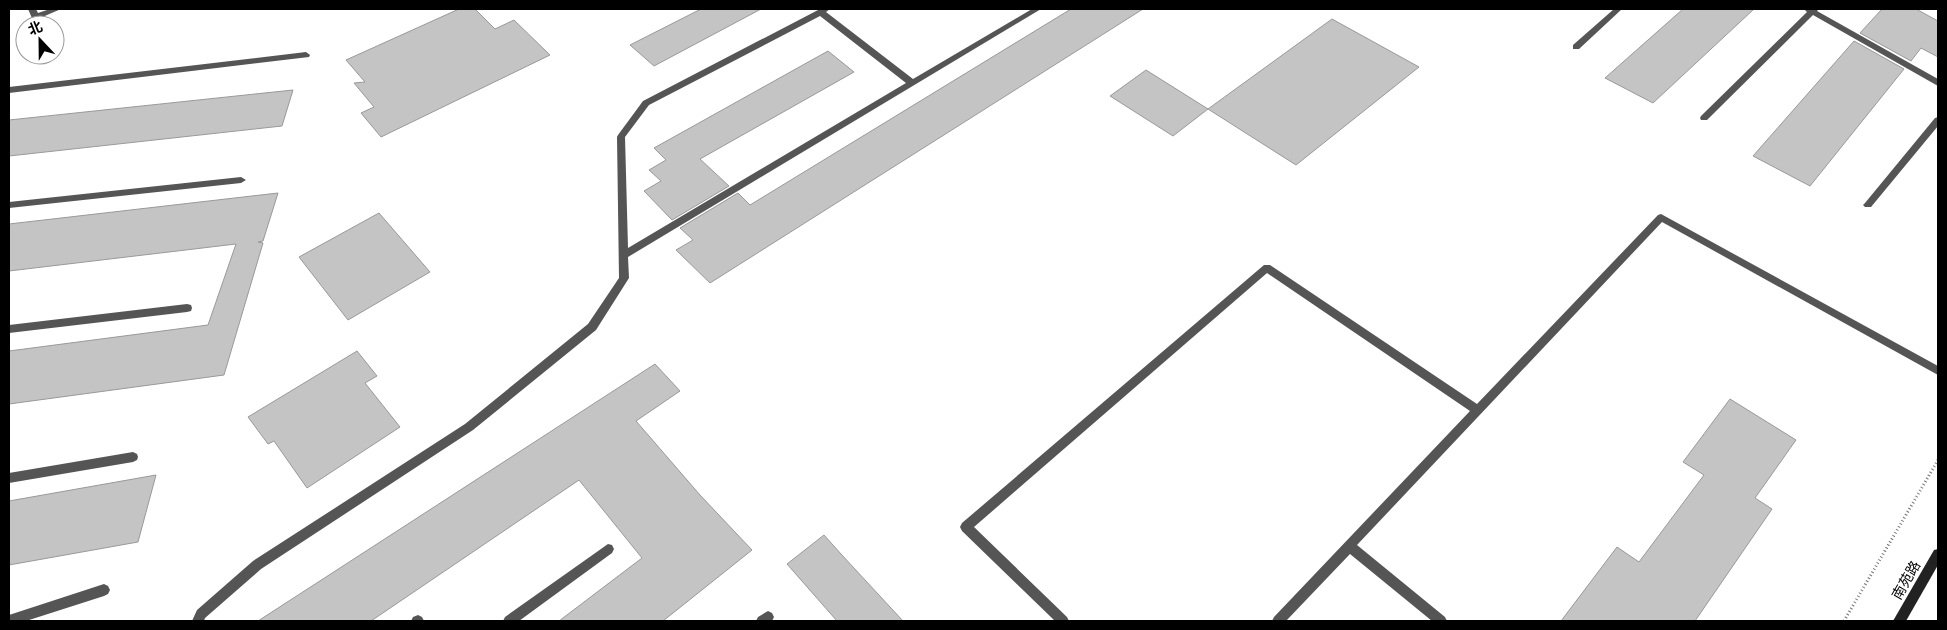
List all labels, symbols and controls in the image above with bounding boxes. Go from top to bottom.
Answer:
north arrow [15,15,65,65]
text: 北 [25,17,45,39]
street label: 南苑路 [1888,557,1924,603]

